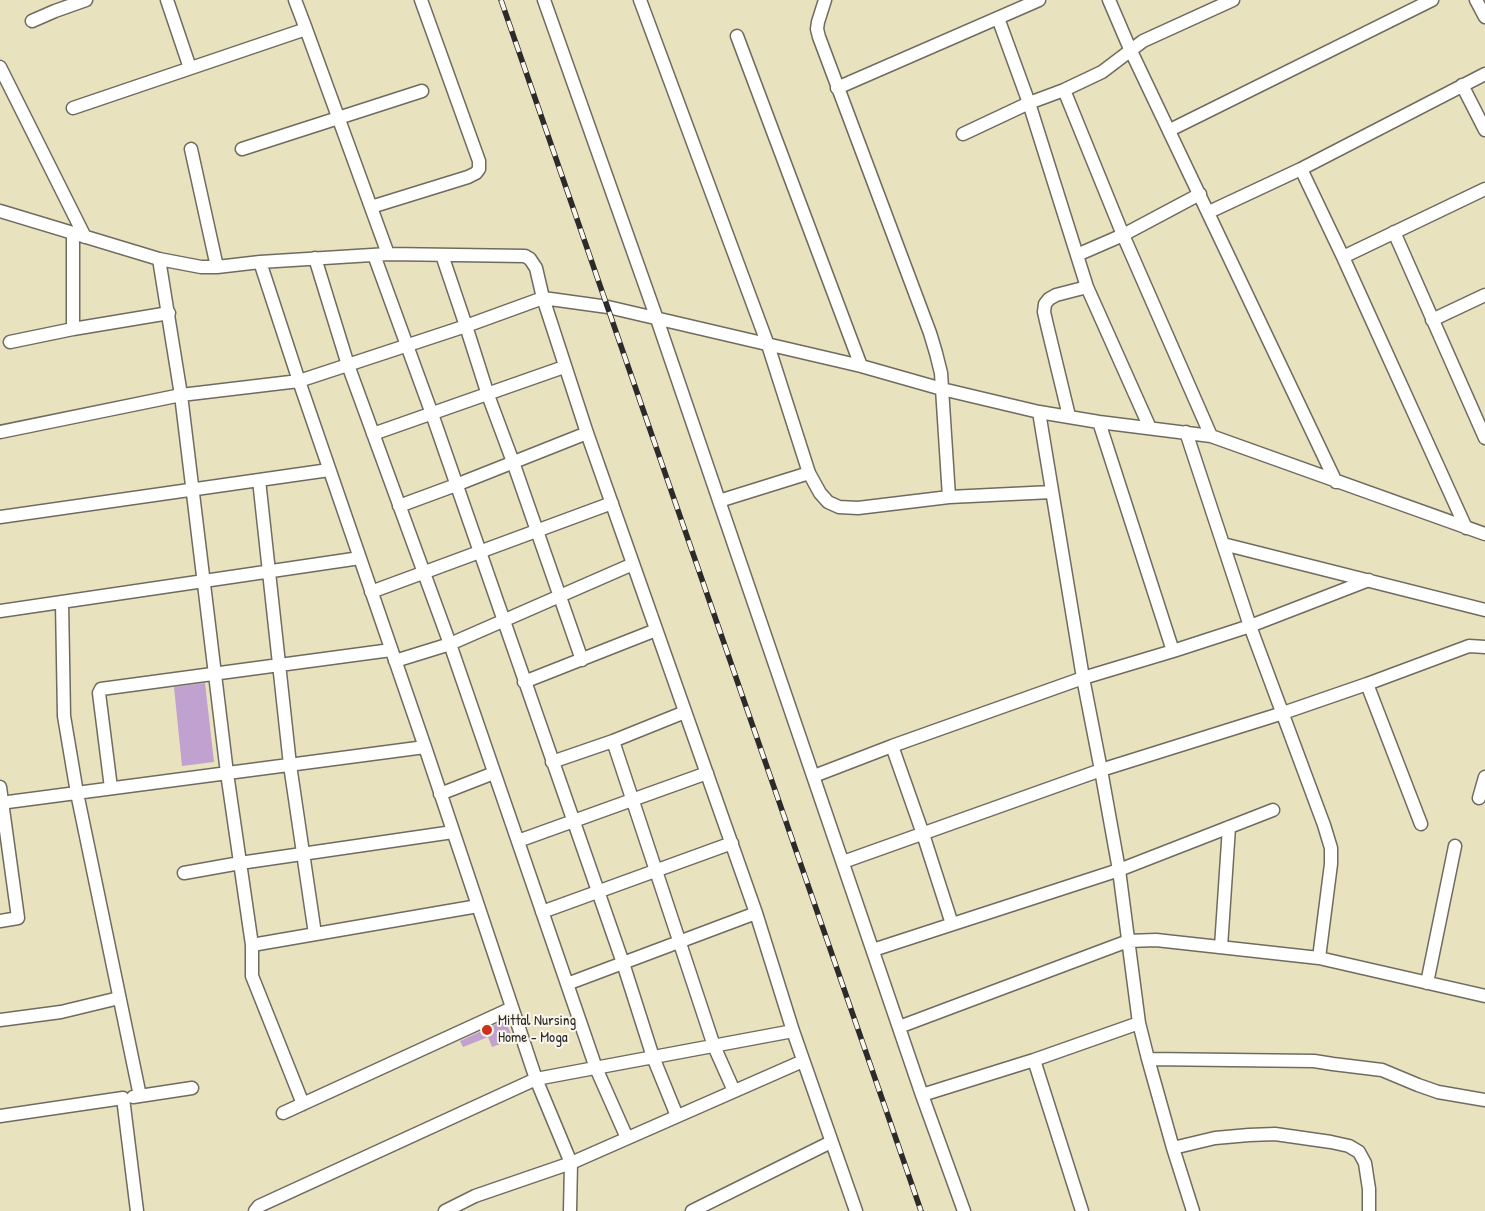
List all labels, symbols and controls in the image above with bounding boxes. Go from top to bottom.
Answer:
place label: Mittal Nursing Home - Moga [498,1012,576,1047]
marker: Mittal Nursing Home - Moga [480,1023,494,1037]

